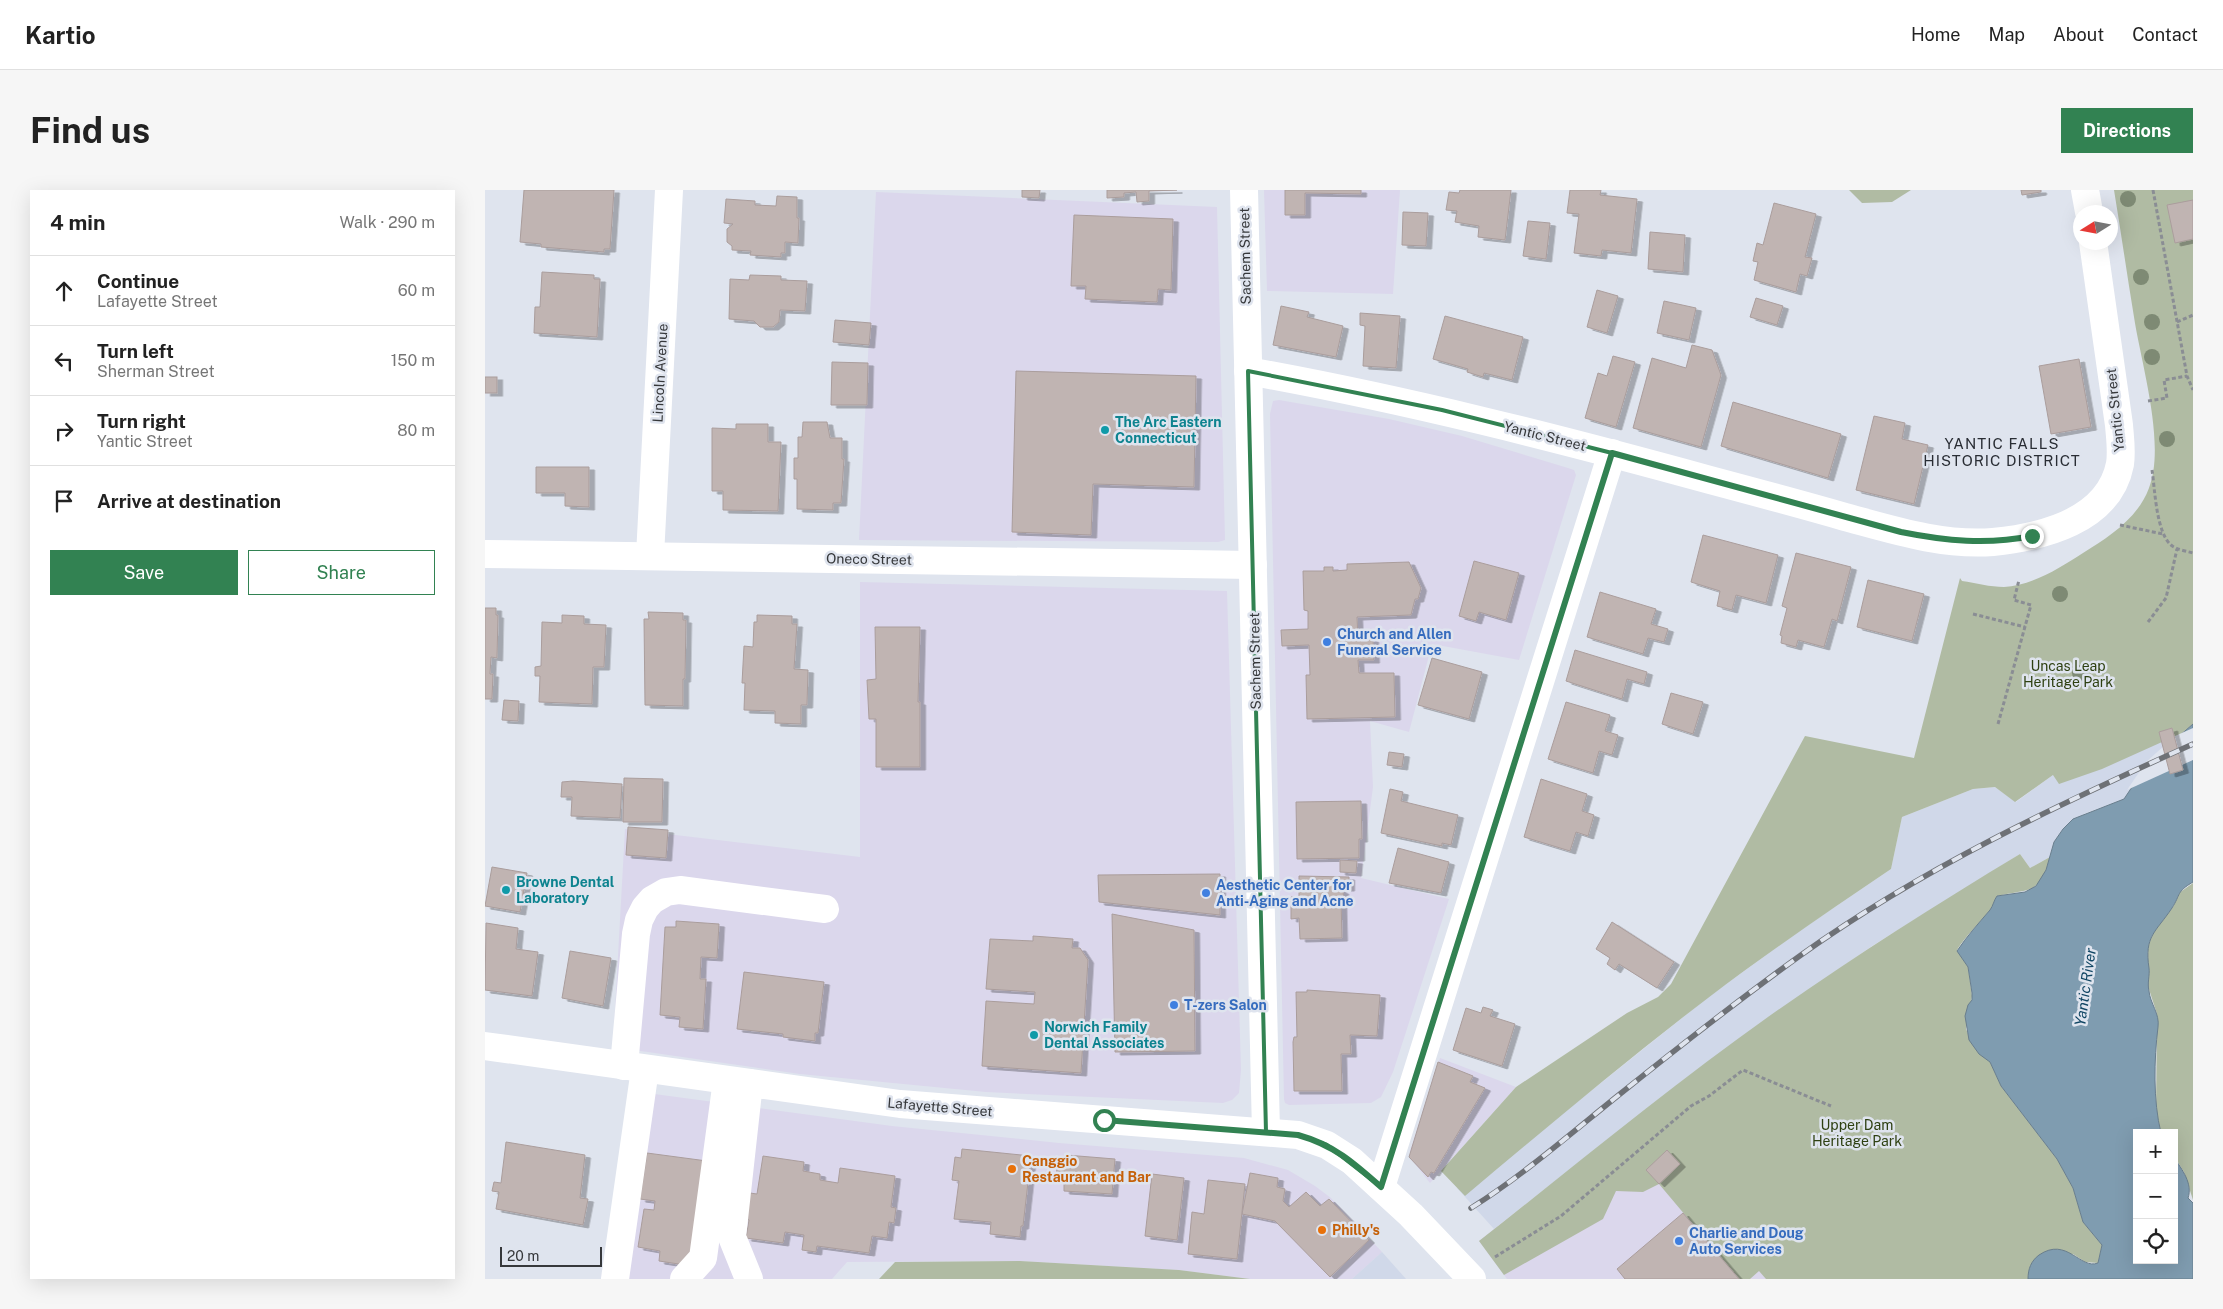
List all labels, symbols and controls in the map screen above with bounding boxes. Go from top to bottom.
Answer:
text: Kartio [25,21,96,49]
text: Home [1911,24,1961,45]
text: Map [1989,24,2025,45]
text: About [2053,24,2104,45]
text: Contact [2132,24,2198,45]
button: Directions [2061,108,2193,153]
text: Find us [30,110,150,151]
north arrow [2073,205,2118,250]
street label: Sachem Street [1236,207,1254,305]
text: 4 min [50,210,105,235]
text: Walk · 290 m [340,213,435,232]
text: Continue [97,270,179,292]
icon: ahead [50,277,78,305]
text: 60 m [398,281,435,300]
text: Lafayette Street [97,292,218,311]
street label: Lincoln Avenue [649,323,671,423]
text: Turn left [97,340,174,362]
icon: left [50,347,78,375]
text: 150 m [391,351,435,370]
text: Sherman Street [97,362,215,381]
street label: Yantic Street [2103,367,2127,453]
text: Turn right [97,410,186,432]
place label: The Arc Eastern Connecticut [1115,414,1222,446]
icon: right [50,417,78,445]
street label: Yantic Street [1502,418,1588,454]
text: 80 m [397,421,435,440]
marker: The Arc Eastern Connecticut [1099,424,1111,436]
text: Yantic Street [97,432,193,451]
district label: YANTIC FALLS HISTORIC DISTRICT [1923,435,2081,469]
icon: arrive [50,487,78,515]
text: Arrive at destination [97,490,281,512]
route end [2021,525,2044,548]
button: Save [50,550,238,595]
button: Share [248,550,435,595]
street label: Oneco Street [826,550,912,568]
street label: Sachem Street [1246,612,1264,710]
place label: Church and Allen Funeral Service [1337,626,1452,658]
marker: Church and Allen Funeral Service [1321,636,1333,648]
park label: Uncas Leap Heritage Park [2023,658,2113,690]
place label: Browne Dental Laboratory [516,874,615,906]
place label: Aesthetic Center for Anti-Aging and Acne [1216,877,1354,909]
marker: Browne Dental Laboratory [500,884,512,896]
marker: Aesthetic Center for Anti-Aging and Acne [1200,887,1212,899]
water label: Yantic River [2071,947,2099,1027]
place label: T-zers Salon [1184,997,1267,1013]
marker: T-zers Salon [1168,999,1180,1011]
place label: Norwich Family Dental Associates [1044,1019,1164,1051]
marker: Norwich Family Dental Associates [1028,1029,1040,1041]
street label: Lafayette Street [887,1094,993,1120]
route start [1093,1109,1116,1132]
park label: Upper Dam Heritage Park [1812,1117,1902,1149]
map controls [2133,1129,2178,1264]
button: + [2133,1129,2178,1174]
place label: Canggio Restaurant and Bar [1022,1153,1151,1185]
marker: Canggio Restaurant and Bar [1006,1163,1018,1175]
button: − [2133,1174,2178,1219]
button: locate [2133,1219,2178,1264]
place label: Philly's [1332,1222,1380,1238]
marker: Philly's [1316,1224,1328,1236]
place label: Charlie and Doug Auto Services [1689,1225,1804,1257]
marker: Charlie and Doug Auto Services [1673,1235,1685,1247]
scale bar [500,1244,603,1267]
text: 20 m [507,1248,539,1264]

